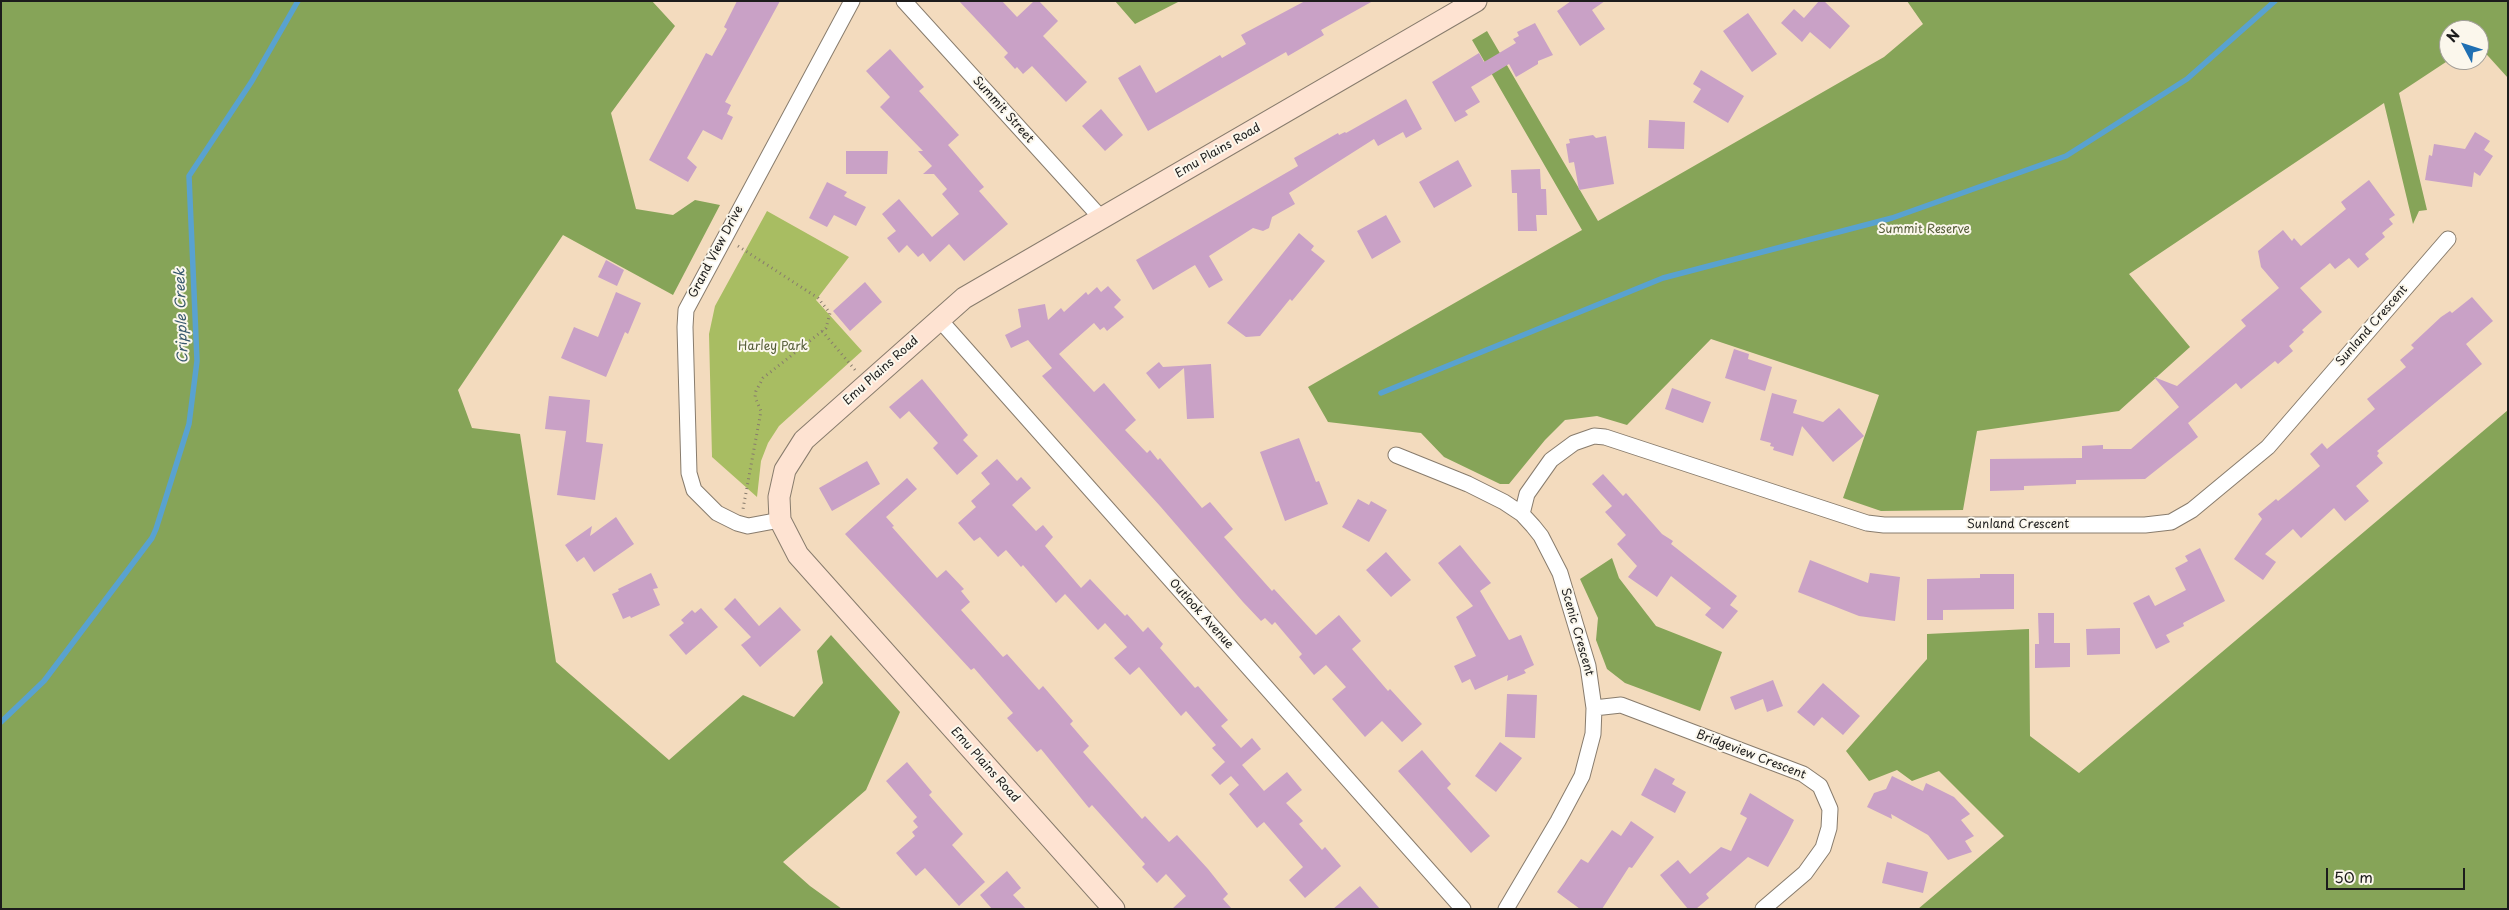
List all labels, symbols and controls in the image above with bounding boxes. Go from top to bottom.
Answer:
north arrow [2439,20,2489,70]
text: N [2441,25,2465,47]
street label: Summit Street [969,74,1037,146]
street label: Emu Plains Road [1173,121,1263,181]
street label: Grand View Drive [686,203,746,301]
park label: Summit Reserve [1878,223,1970,237]
water label: Cripple Creek [172,268,192,364]
street label: Sunland Crescent [2333,283,2411,369]
street label: Emu Plains Road [840,334,922,408]
park label: Harley Park [738,340,808,354]
street label: Sunland Crescent [1967,518,2069,532]
street label: Outlook Avenue [1166,576,1236,652]
street label: Scenic Crescent [1558,586,1596,678]
street label: Emu Plains Road [948,724,1022,806]
street label: Bridgeview Crescent [1694,727,1808,783]
scale bar [2329,858,2468,890]
text: 50 m [2334,865,2373,888]

